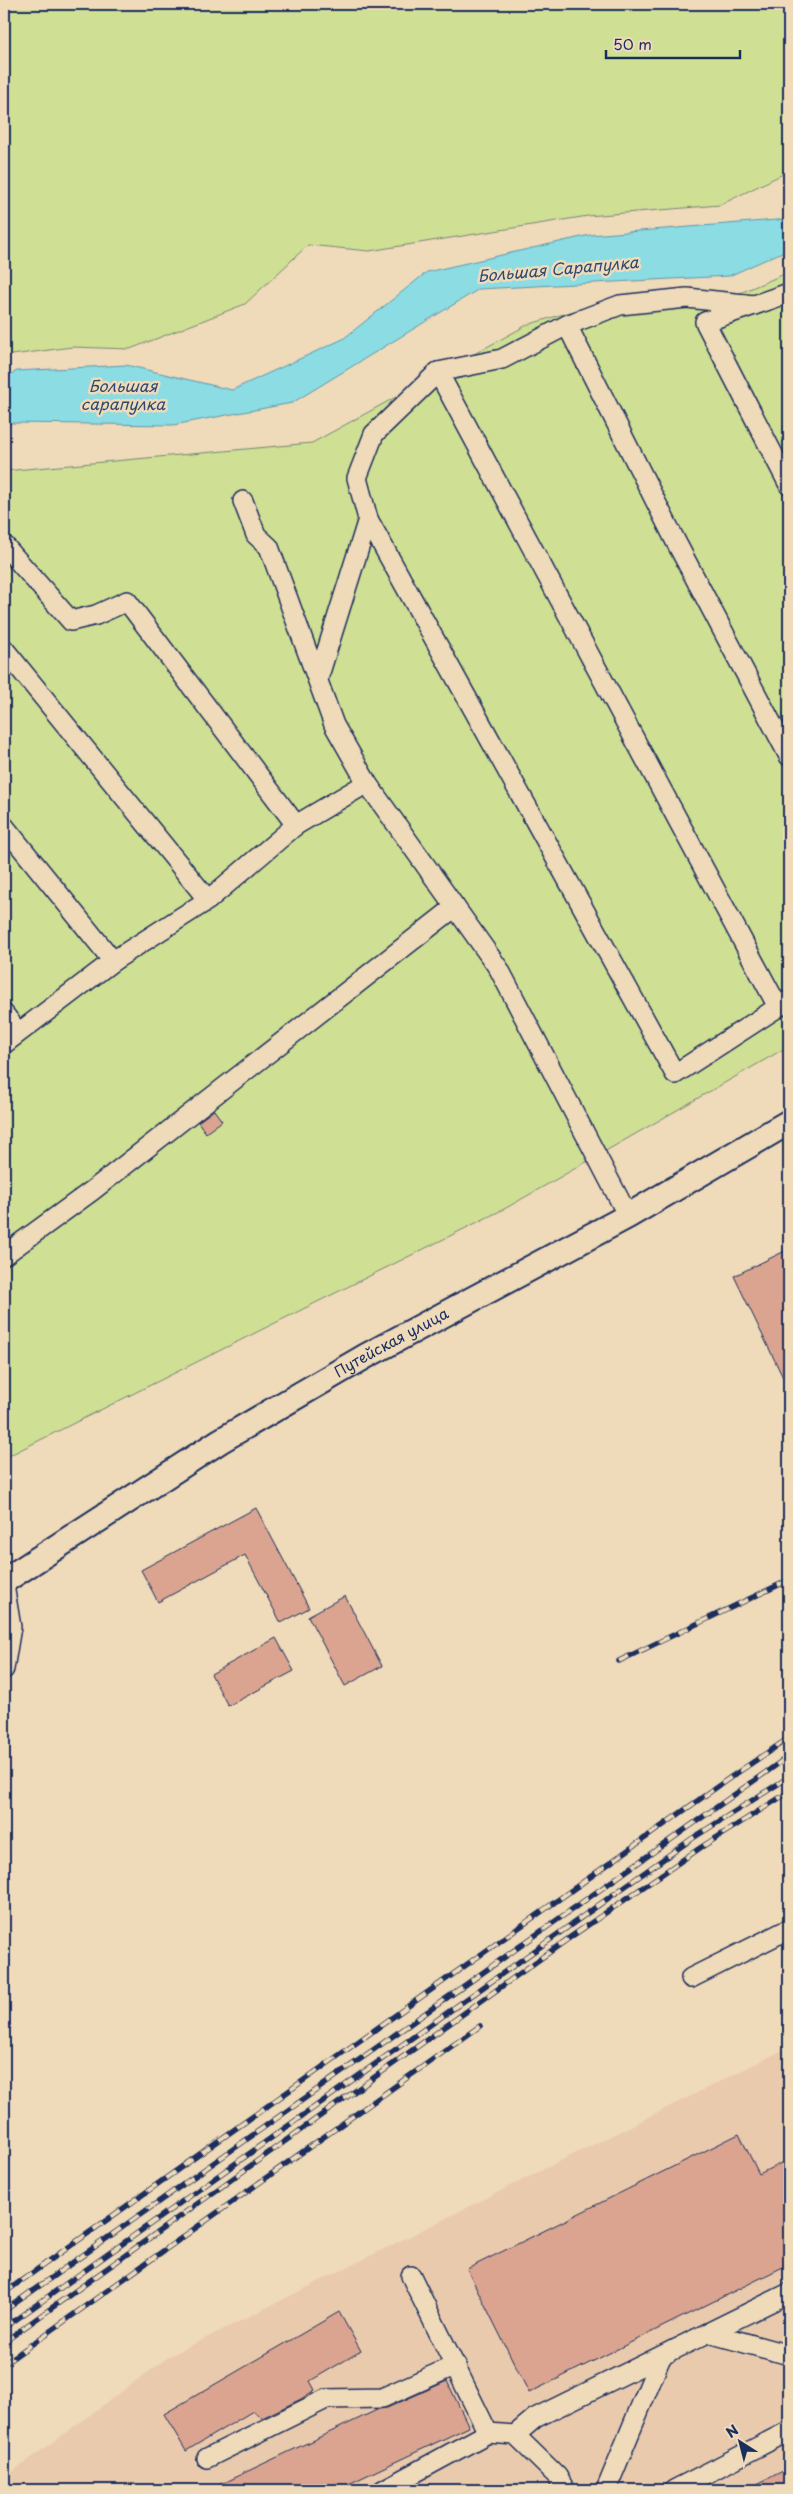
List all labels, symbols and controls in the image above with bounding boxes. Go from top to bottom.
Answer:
scale bar [606,28,739,60]
text: 50 m [613,32,652,55]
water label: Большая Сарапулка [477,249,640,287]
water label: Большая сарапулка [81,373,166,415]
street label: Путейская улица [329,1301,453,1382]
north arrow [716,2416,766,2466]
text: N [721,2419,743,2443]

